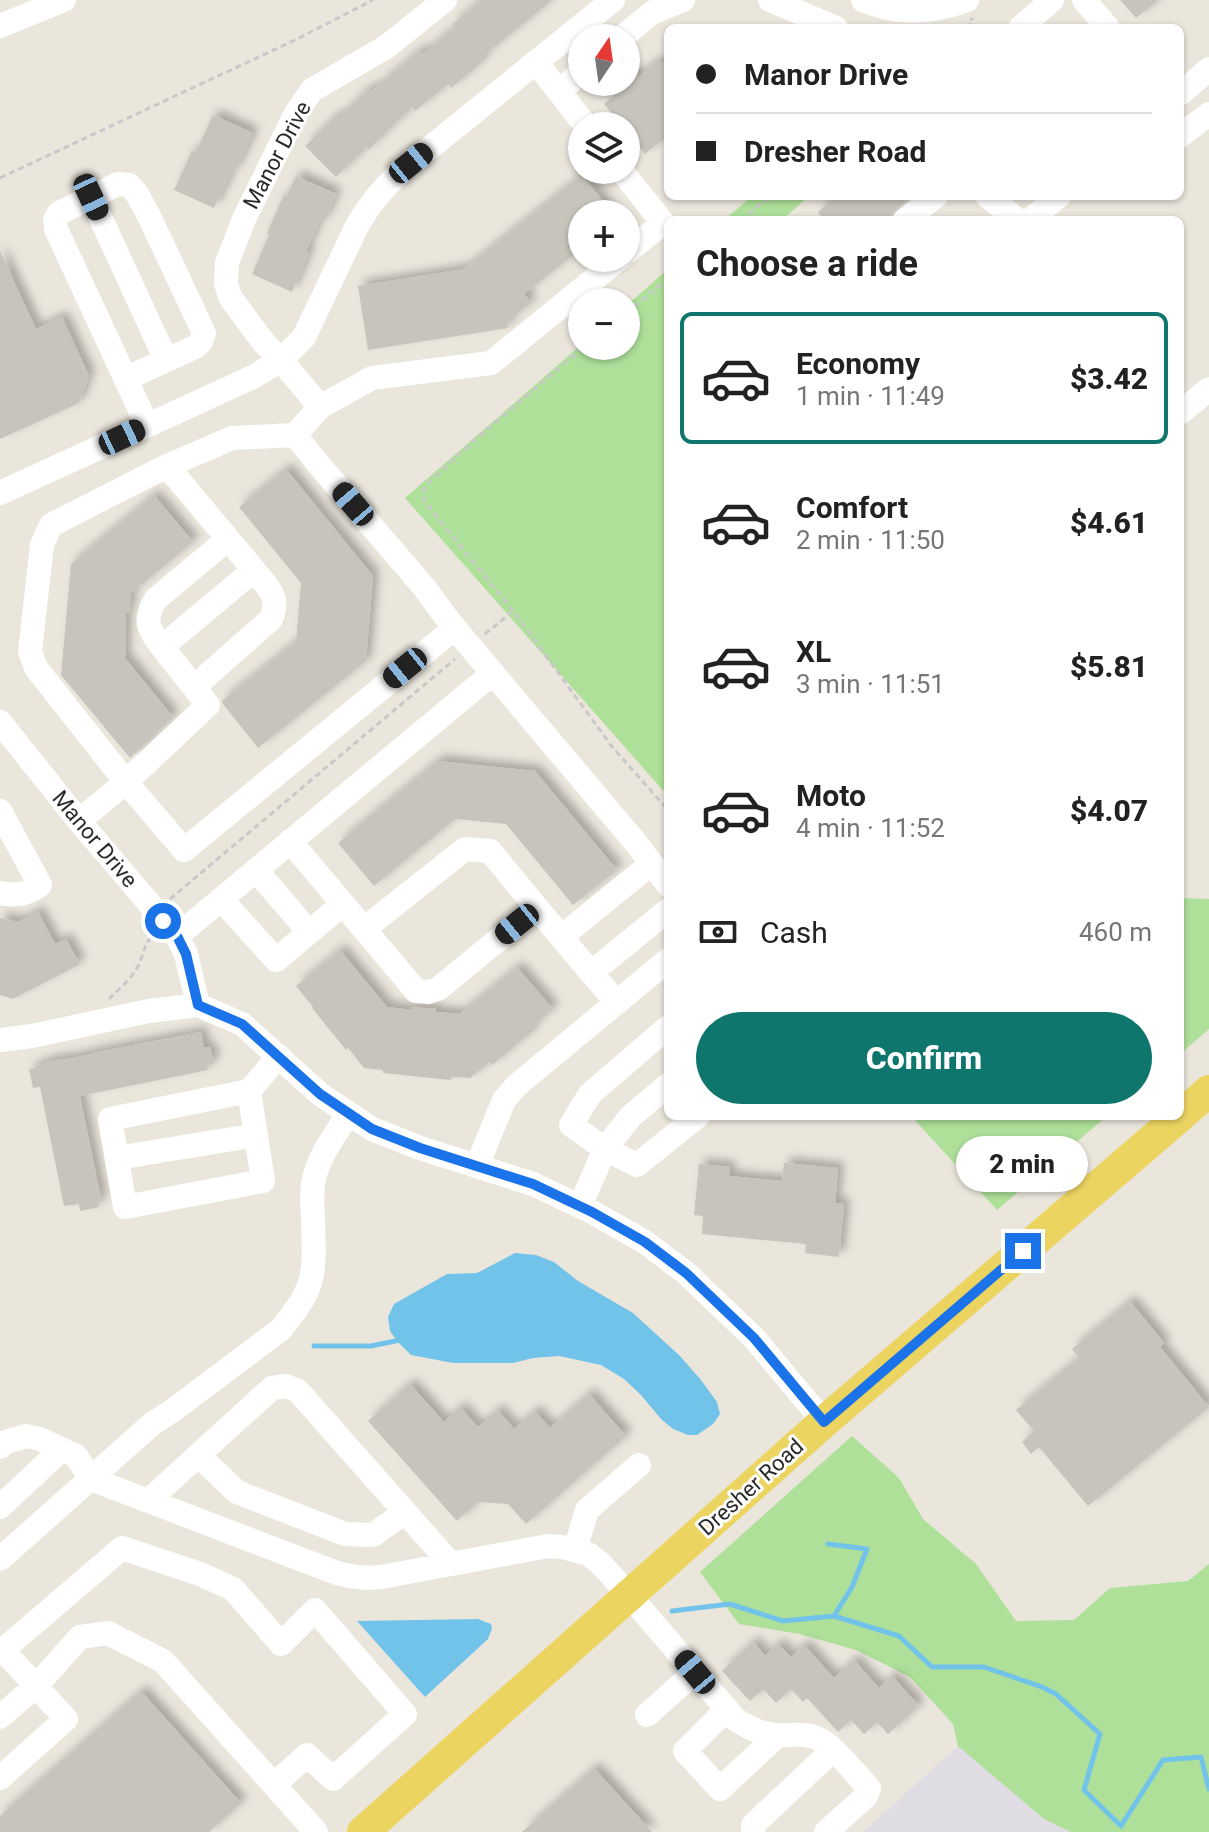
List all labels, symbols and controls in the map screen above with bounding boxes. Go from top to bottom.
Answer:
north arrow [568,24,640,96]
map controls [568,24,640,360]
text: Manor Drive [744,57,908,92]
street label: Manor Drive [238,97,316,213]
button: layers [568,112,640,184]
text: Dresher Road [744,134,926,169]
car [385,139,437,187]
car [70,170,112,224]
button: + [568,200,640,272]
text: Choose a ride [696,243,918,285]
button: − [568,288,640,360]
icon: car [700,342,772,414]
text: Economy [796,346,920,381]
text: $3.42 [1070,361,1148,396]
text: 1 min · 11:49 [796,381,945,411]
car [95,416,149,458]
car [328,478,378,530]
icon: car [700,486,772,558]
text: Comfort [796,490,908,525]
text: $4.61 [1070,505,1148,540]
text: 2 min · 11:50 [796,525,945,555]
icon: car [700,630,772,702]
text: XL [796,634,831,669]
car [379,644,431,692]
text: $5.81 [1070,649,1148,684]
text: 3 min · 11:51 [796,669,945,699]
icon: car [700,774,772,846]
text: Moto [796,778,866,813]
street label: Manor Drive [47,786,143,892]
text: $4.07 [1070,793,1148,828]
text: 4 min · 11:52 [796,813,945,843]
car [491,900,543,948]
route start [145,903,181,939]
icon: cash [696,910,740,954]
text: Cash [760,915,828,950]
text: 460 m [1079,917,1152,947]
button: Confirm [696,1012,1152,1104]
callout: 2 min [957,1135,1089,1191]
text: 2 min [989,1149,1055,1179]
route end [1005,1233,1041,1269]
street label: Dresher Road [694,1434,808,1540]
car [670,1646,720,1698]

